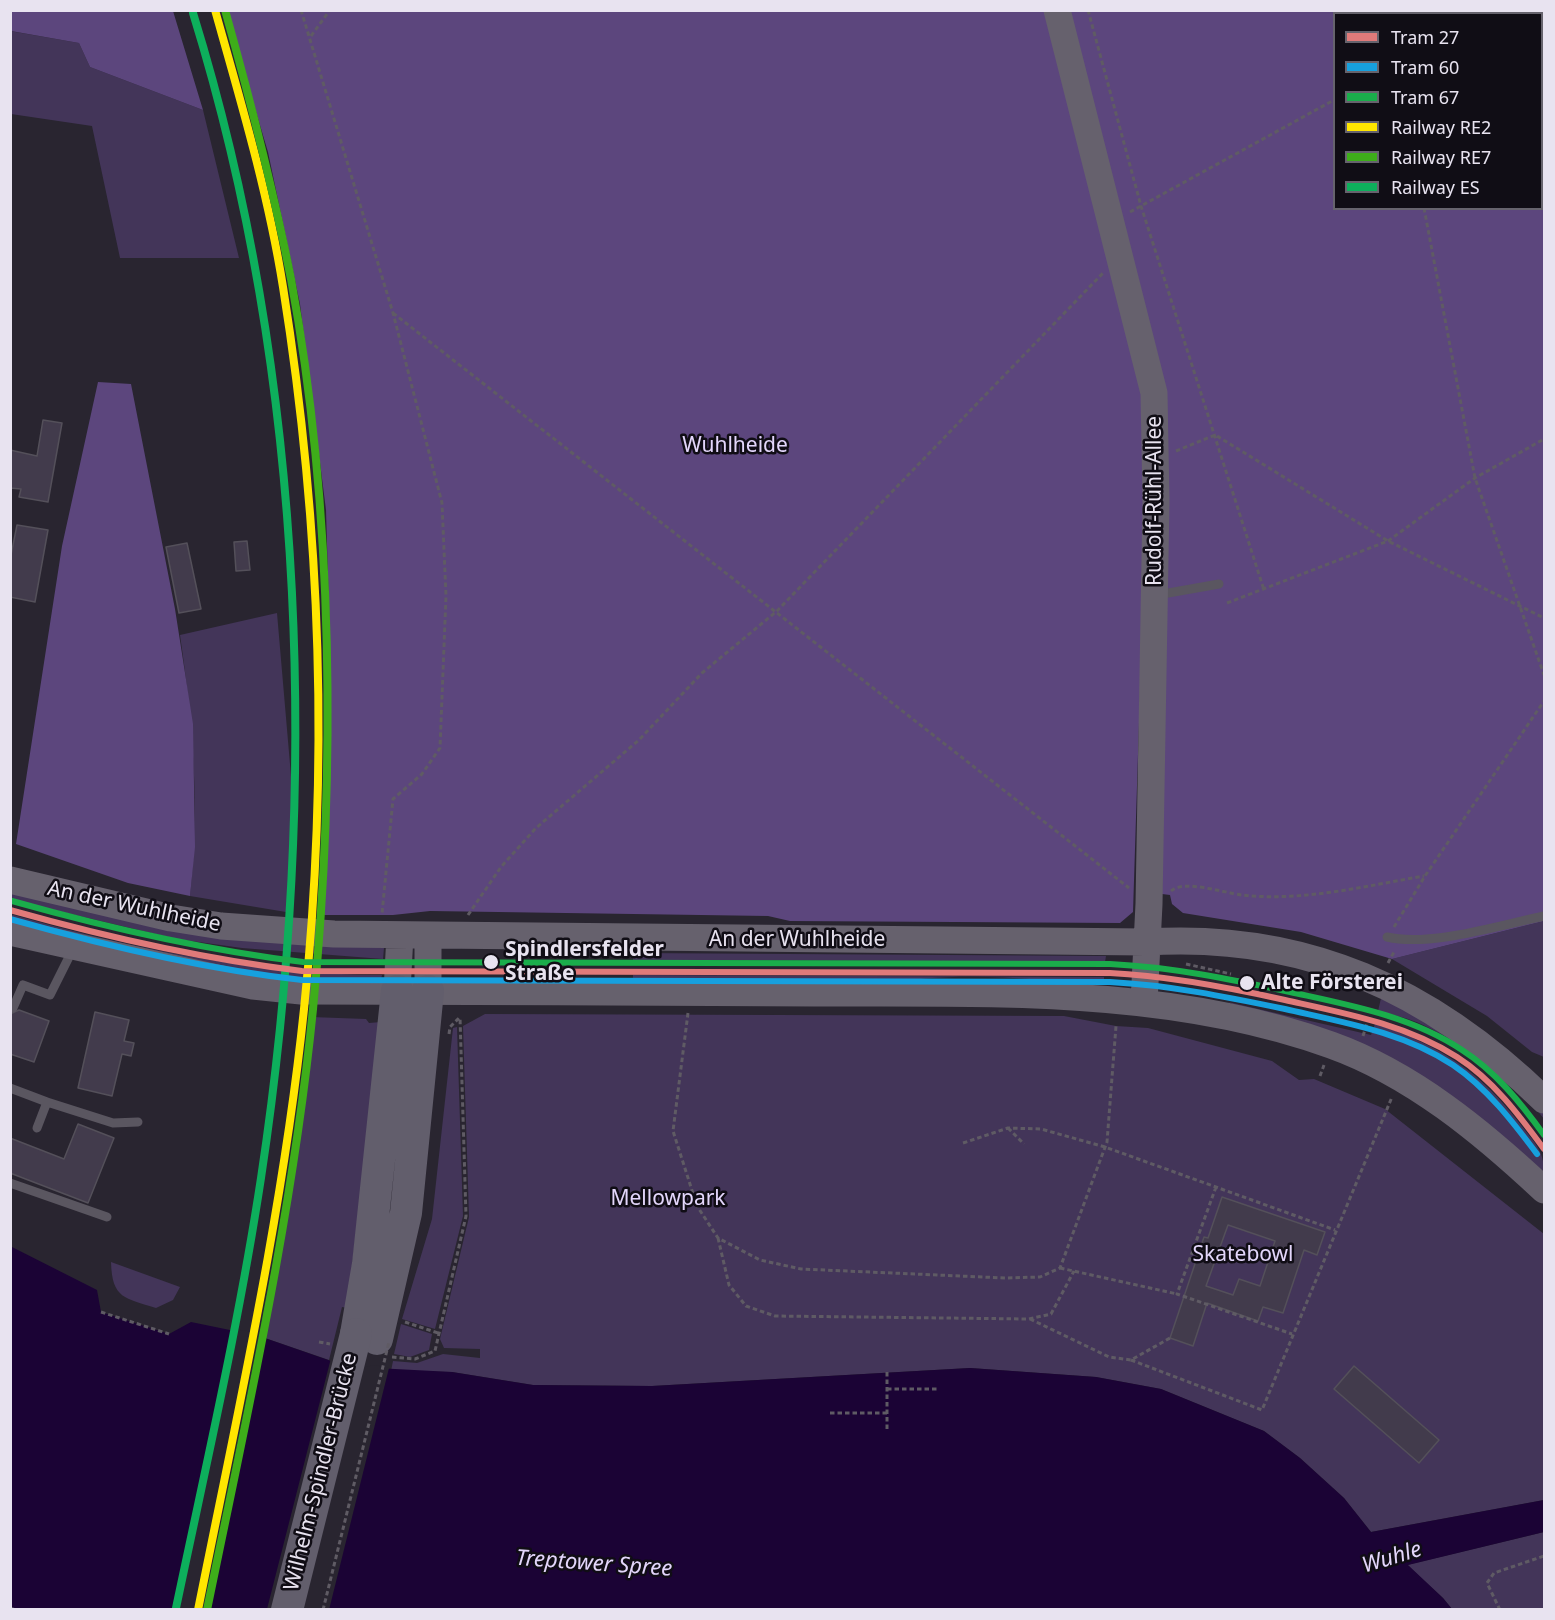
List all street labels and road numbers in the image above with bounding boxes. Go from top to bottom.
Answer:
street label: Rudolf-Rühl-Allee [1142,416,1168,586]
street label: An der Wuhlheide [45,876,223,938]
street label: An der Wuhlheide [709,927,885,953]
street label: Wilhelm-Spindler-Brücke [279,1351,363,1593]

